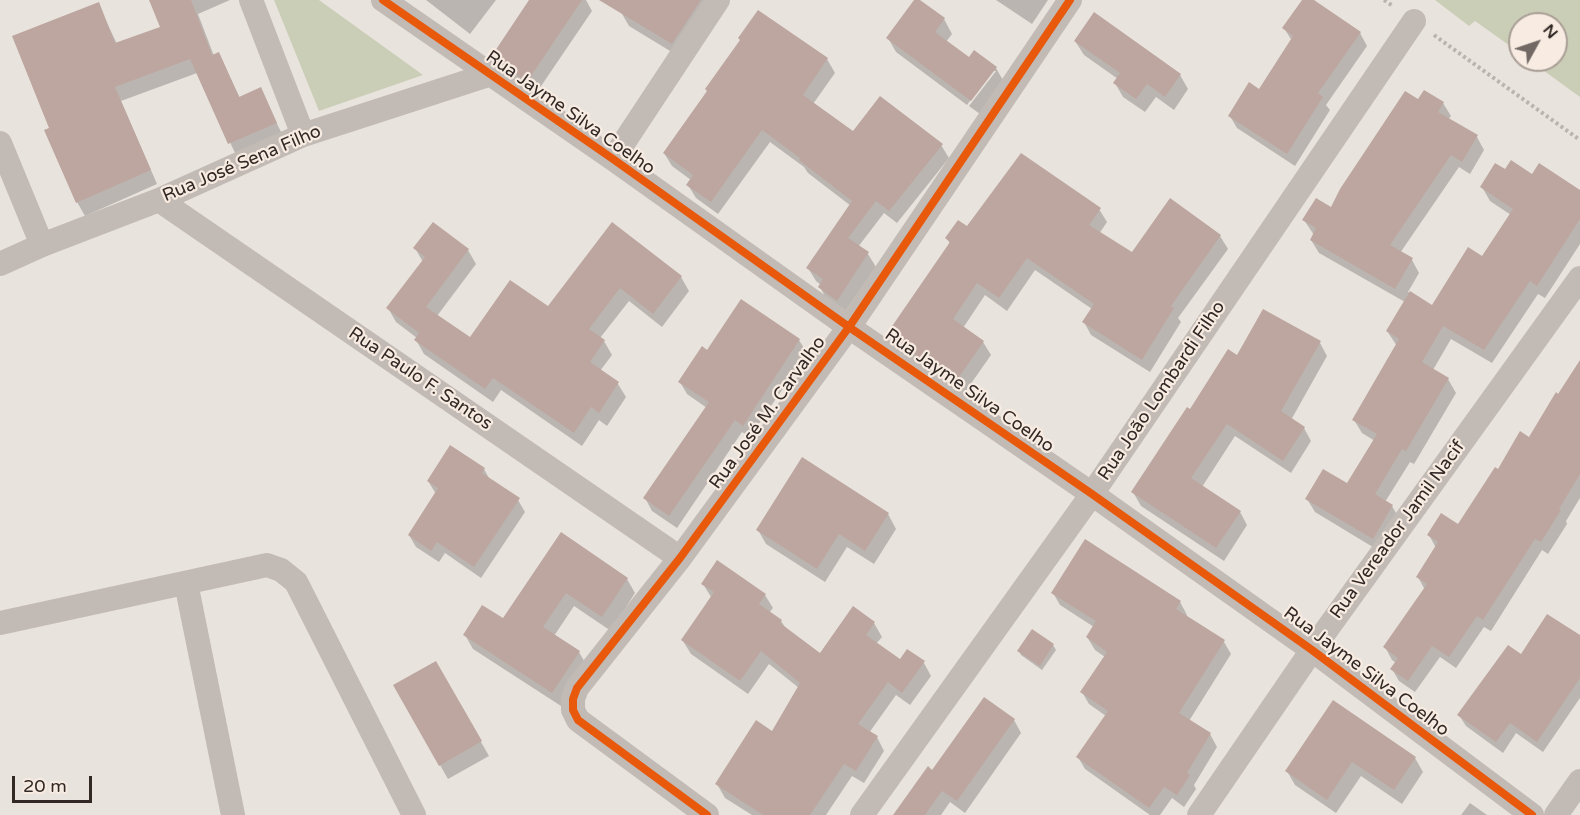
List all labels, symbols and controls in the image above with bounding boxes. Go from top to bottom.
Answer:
north arrow [1508,12,1568,72]
text: N [1538,20,1562,43]
street label: Rua Jayme Silva Coelho [481,46,659,180]
street label: Rua José Sena Filho [160,121,324,207]
street label: Rua João Lombardi Filho [1094,297,1230,485]
street label: Rua Paulo F. Santos [344,323,496,435]
street label: Rua Jayme Silva Coelho [880,324,1058,458]
street label: Rua José M. Carvalho [705,332,831,494]
street label: Rua Vereador Jamil Nacif [1326,437,1470,623]
street label: Rua Jayme Silva Coelho [1279,603,1453,741]
scale bar [15,764,94,802]
text: 20 m [23,775,67,797]

